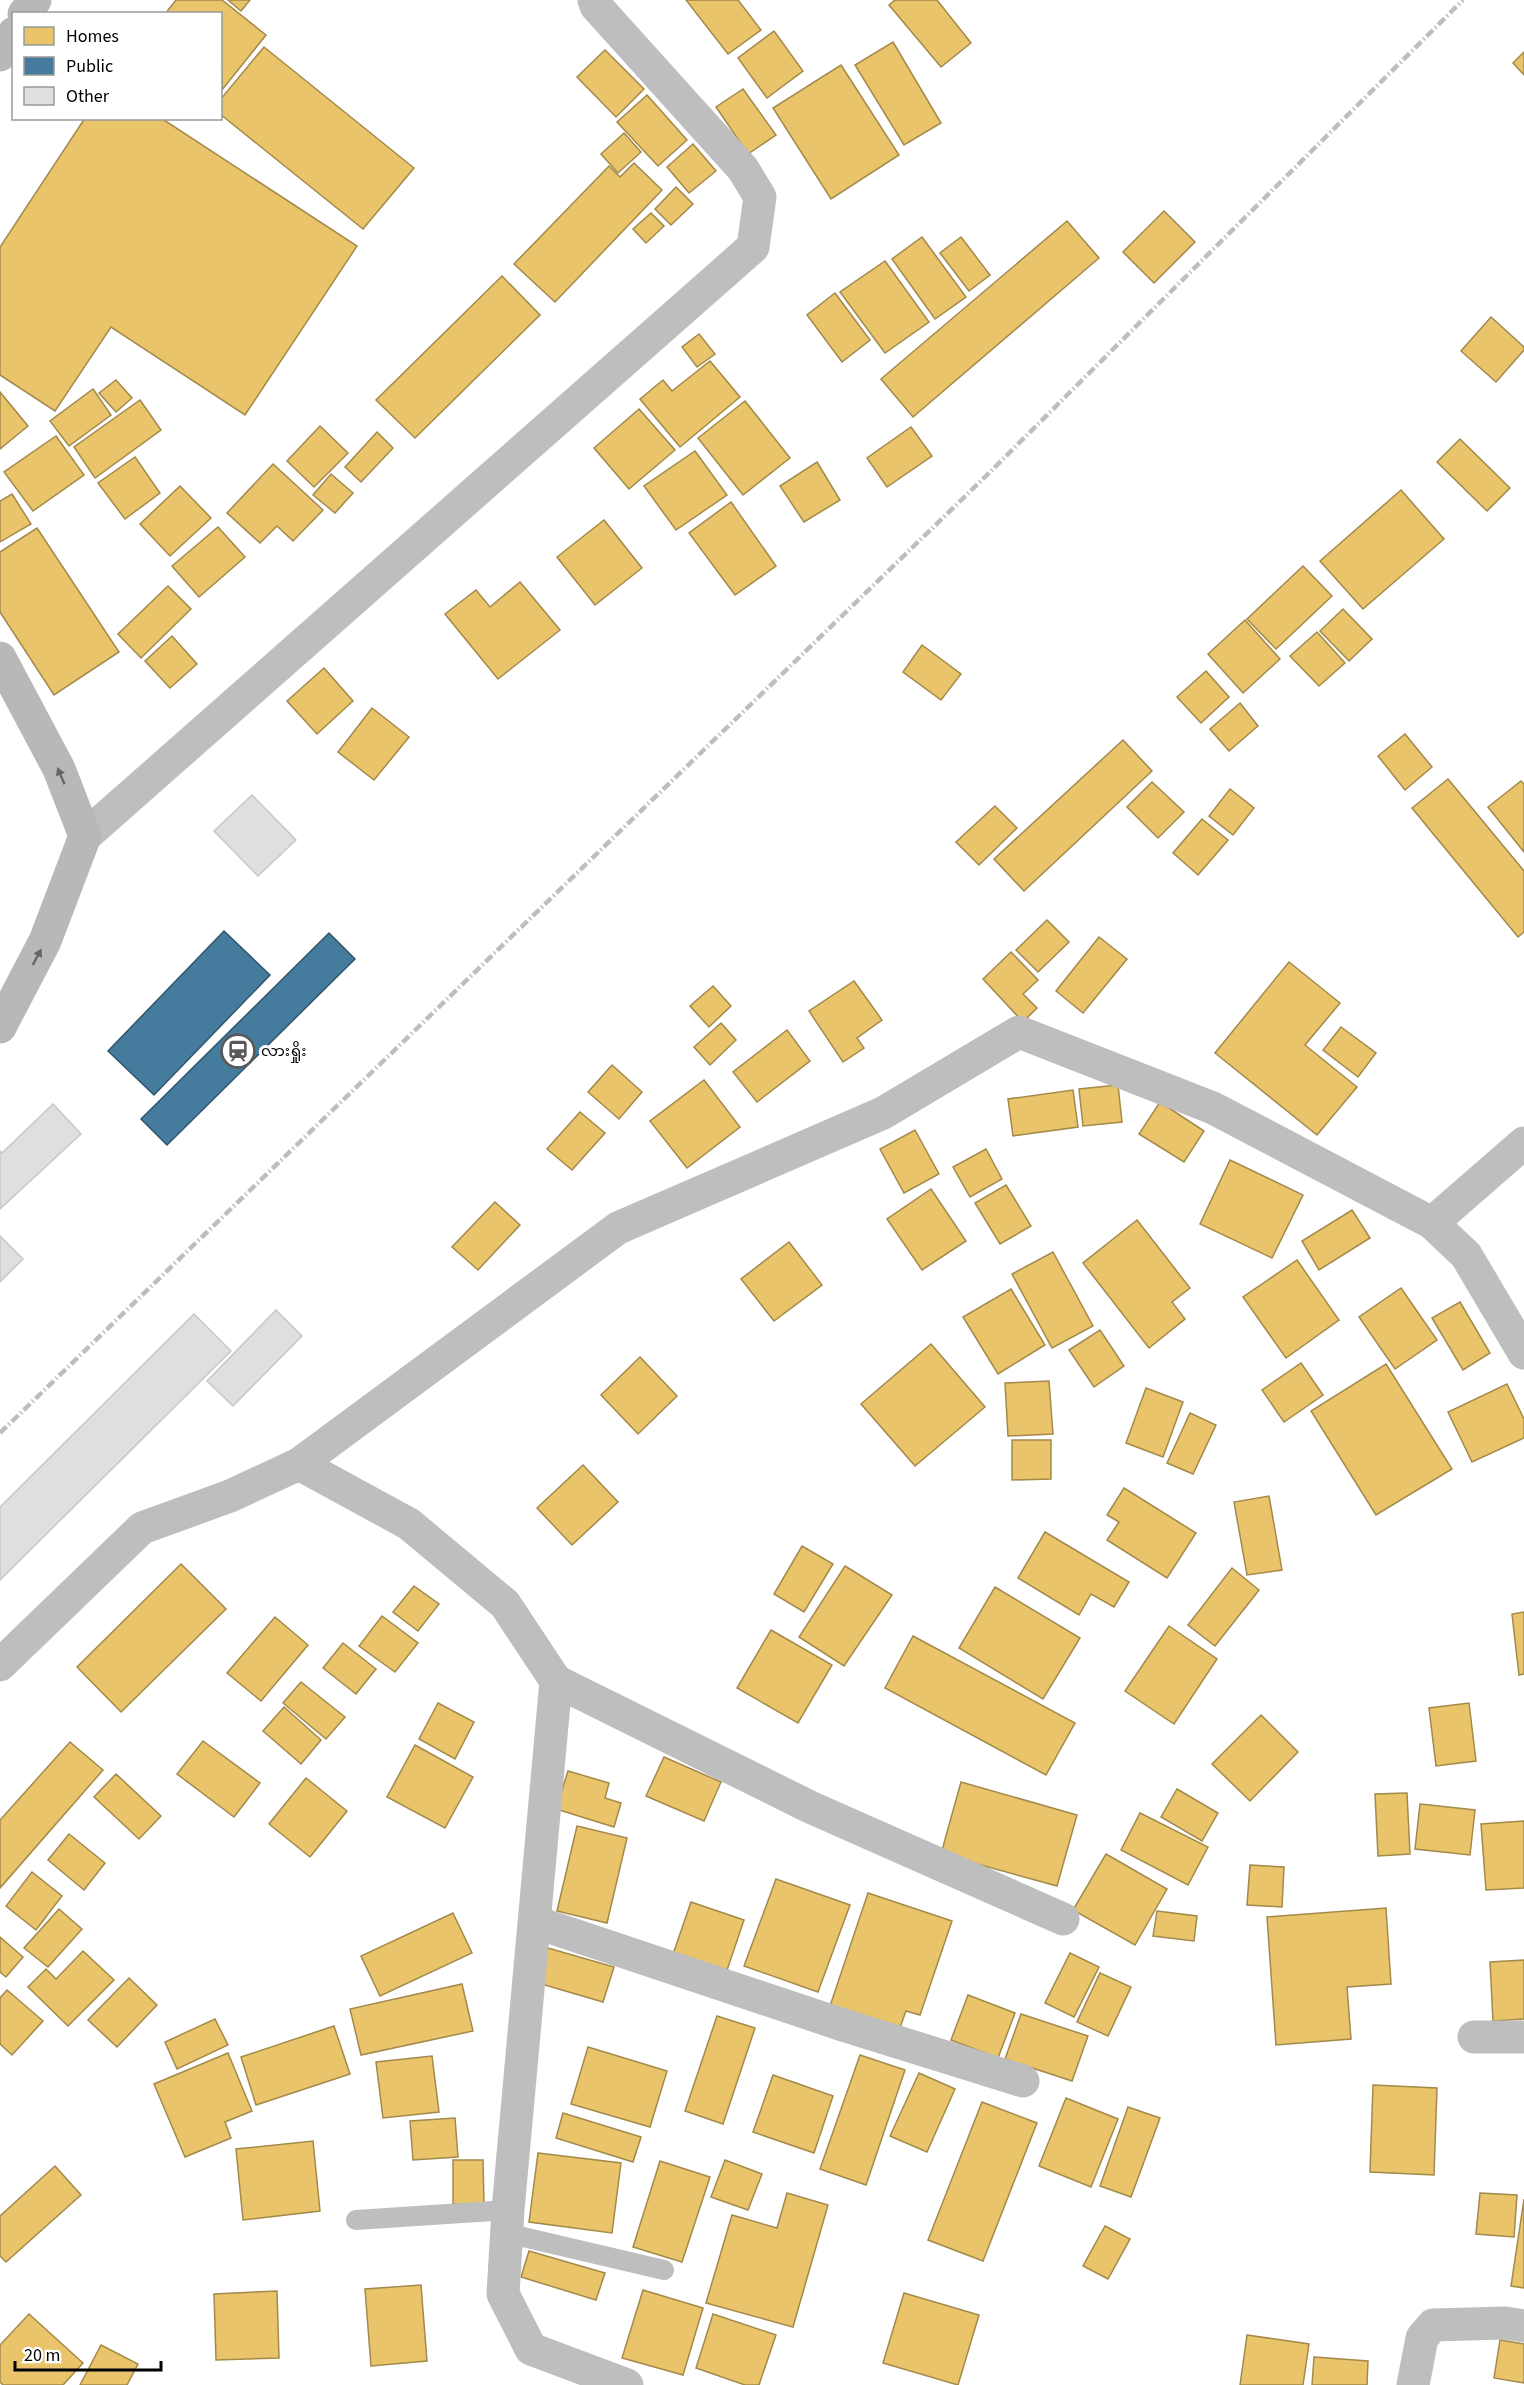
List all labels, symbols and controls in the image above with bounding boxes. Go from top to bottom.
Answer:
legend [12,12,222,120]
text: Homes [66,24,119,49]
text: Public [66,54,113,79]
text: Other [66,84,110,109]
one-way arrow [56,766,66,784]
one-way arrow [32,948,42,965]
station icon: လားရှိုး [220,1033,256,1069]
place label: လားရှိုး [261,1041,306,1063]
scale bar [15,2334,160,2372]
text: 20 m [24,2343,60,2368]

